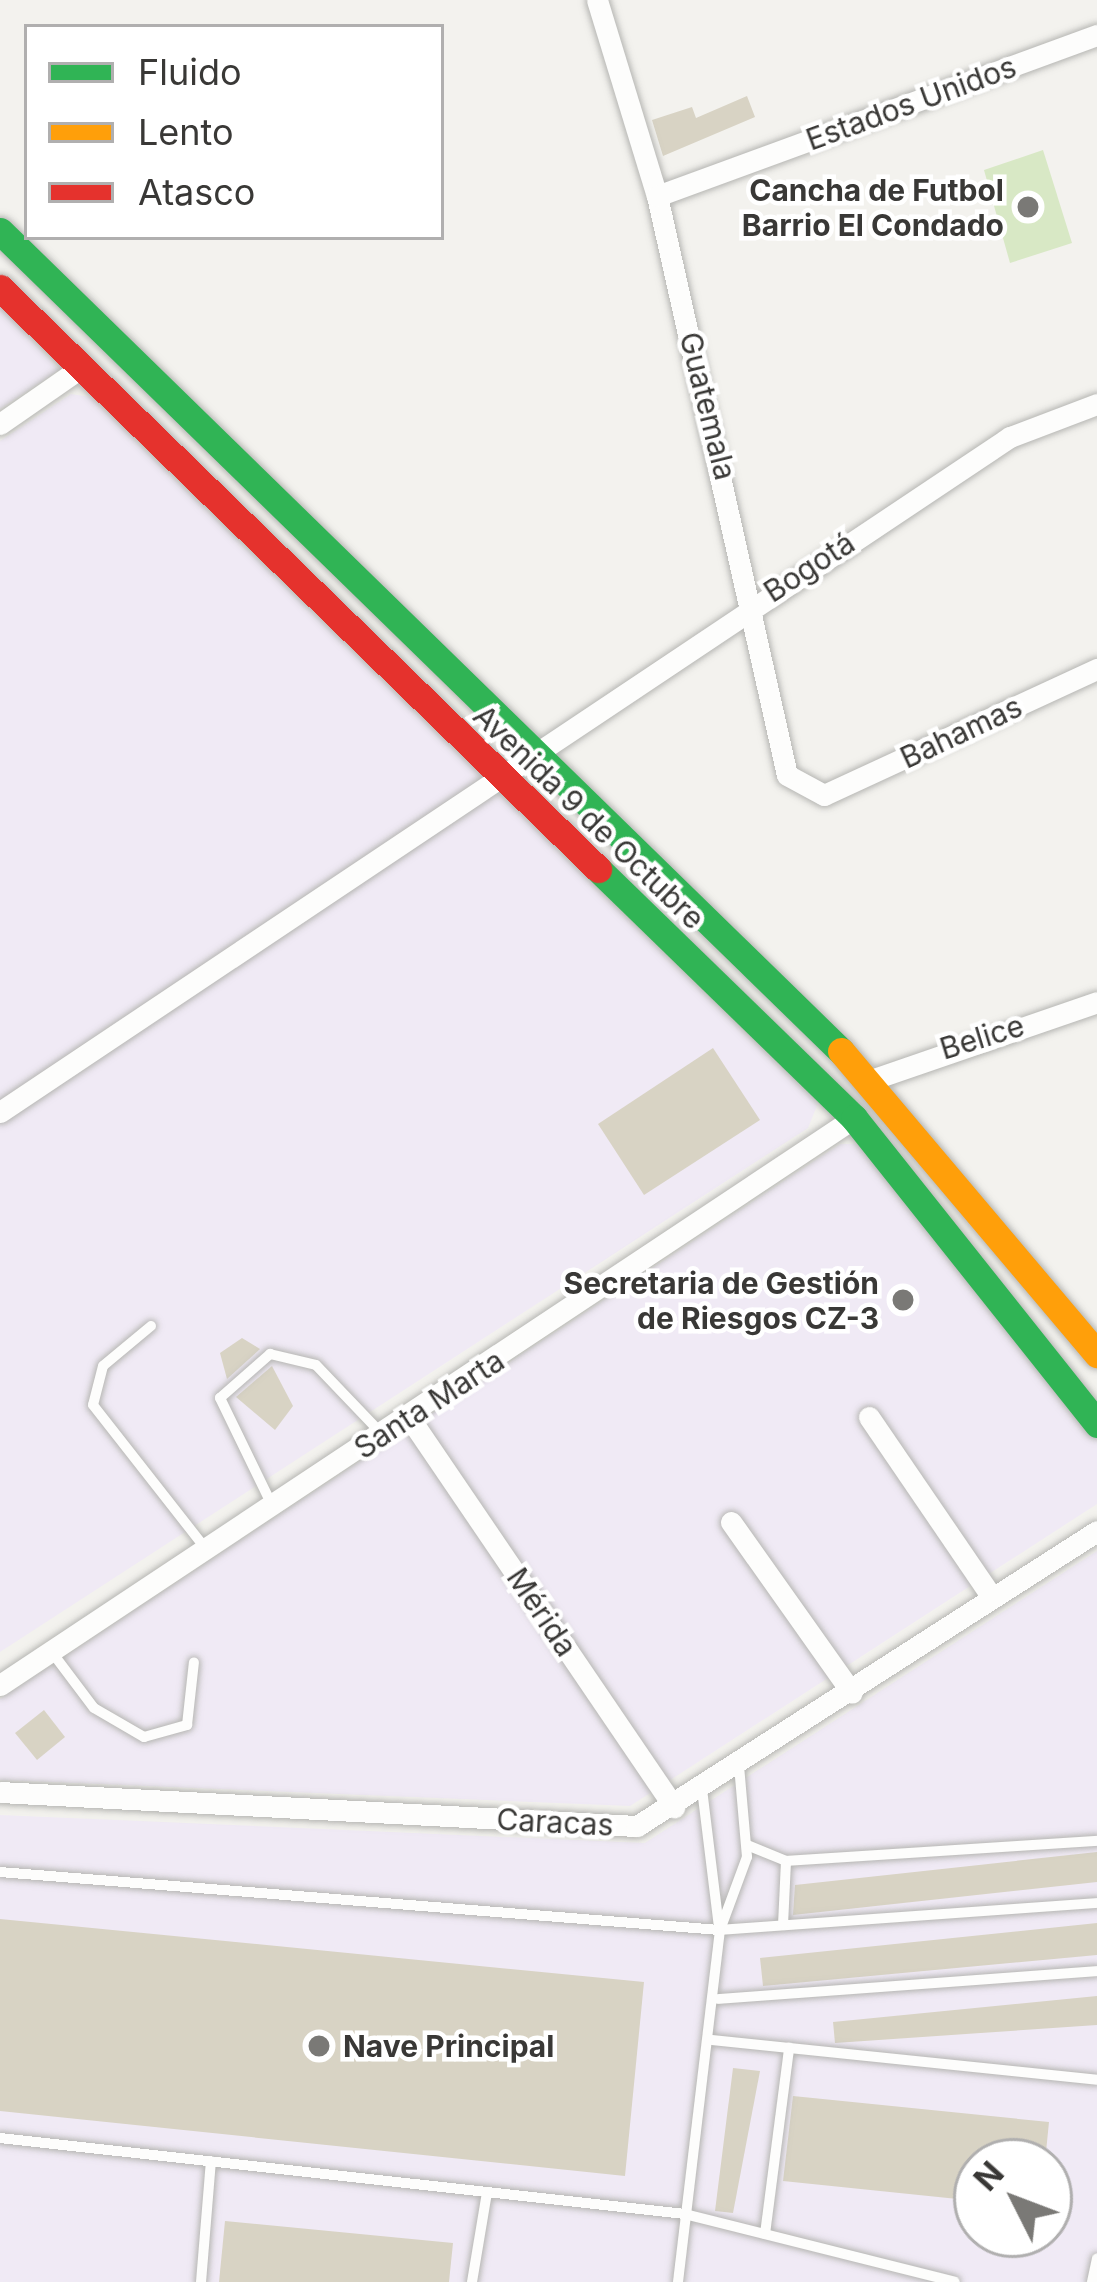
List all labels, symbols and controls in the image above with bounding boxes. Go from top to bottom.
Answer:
legend [24,24,444,240]
street label: Estados Unidos [801,48,1021,158]
text: Fluido [138,50,242,94]
text: Lento [138,110,234,154]
text: Atasco [138,170,255,214]
place label: Cancha de Futbol Barrio El Condado [742,172,1004,243]
marker: Cancha de Futbol Barrio El Condado [1015,194,1041,220]
street label: Guatemala [672,328,744,484]
street label: Bogotá [757,524,861,610]
street label: Bahamas [894,688,1028,776]
street label: Avenida 9 de Octubre [466,698,712,936]
street label: Belice [935,1007,1029,1067]
place label: Secretaria de Gestión de Riesgos CZ-3 [564,1265,879,1336]
marker: Secretaria de Gestión de Riesgos CZ-3 [890,1287,916,1313]
street label: Santa Marta [347,1342,511,1466]
street label: Mérida [499,1561,585,1663]
street label: Caracas [496,1801,614,1843]
place label: Nave Principal [343,2028,554,2064]
marker: Nave Principal [306,2033,332,2059]
north arrow [953,2138,1073,2258]
text: N [965,2153,1012,2199]

